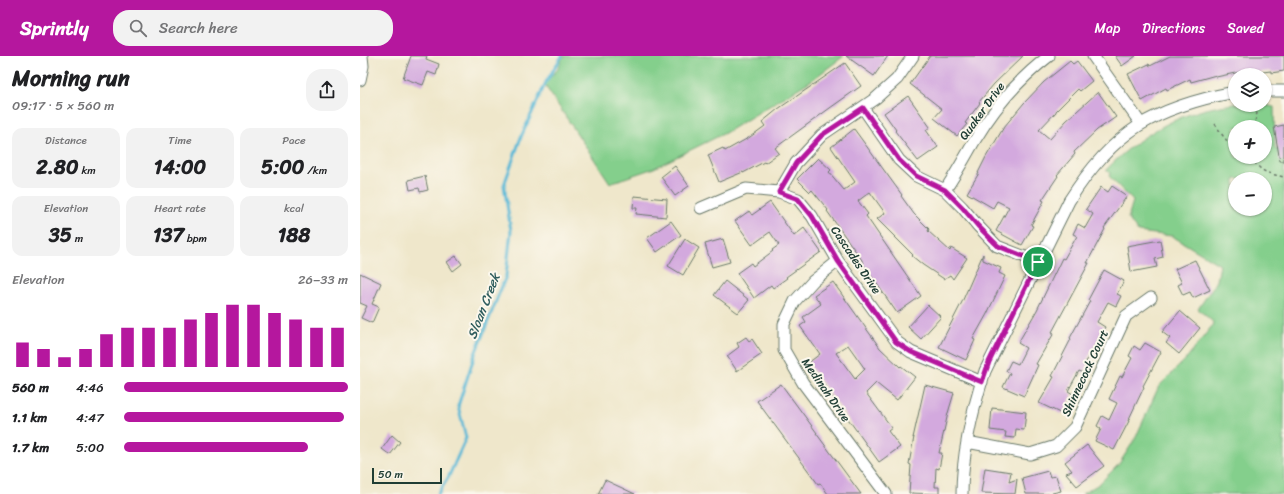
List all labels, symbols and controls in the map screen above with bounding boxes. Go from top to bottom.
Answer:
search box [113,10,393,46]
text: Sprintly [20,12,89,45]
text: Search here [159,15,238,41]
text: Map [1094,16,1120,41]
text: Directions [1142,16,1205,41]
text: Saved [1227,16,1264,41]
icon: search [127,17,149,39]
text: Morning run [12,59,130,98]
map controls [1228,68,1272,216]
button: layers [1228,68,1272,112]
button: share [306,69,348,111]
street label: Quaker Drive [953,77,1011,145]
text: 09:17 · 5 × 560 m [12,94,114,117]
button: + [1228,120,1272,164]
text: Distance [45,131,87,150]
text: Time [168,131,192,150]
text: Pace [282,131,306,150]
text: 2.80 [36,150,79,185]
text: 14:00 [154,150,206,185]
text: 5:00 [261,150,304,185]
text: km [79,161,96,180]
text: /km [304,161,327,180]
button: − [1228,172,1272,216]
text: Elevation [44,199,88,218]
text: Heart rate [154,199,206,218]
text: kcal [284,199,304,218]
text: 35 [49,218,72,253]
text: 137 [153,218,184,253]
text: 188 [278,218,310,253]
street label: Cascades Drive [825,221,887,299]
text: m [72,229,83,248]
text: bpm [184,229,207,248]
pin [1021,245,1055,279]
icon: arrive [1027,251,1049,273]
text: Elevation [12,268,65,291]
text: 26–33 m [298,268,348,291]
water label: Sloan Creek [460,268,507,342]
street label: Shinnecock Court [1055,326,1115,420]
street label: Medinah Drive [796,353,856,427]
text: 560 m [12,376,49,399]
text: 4:46 [76,376,104,399]
text: 1.1 km [12,406,47,429]
text: 4:47 [76,406,104,429]
text: 1.7 km [12,436,49,459]
text: 5:00 [76,436,104,459]
text: 50 m [378,465,403,484]
scale bar [372,466,442,485]

